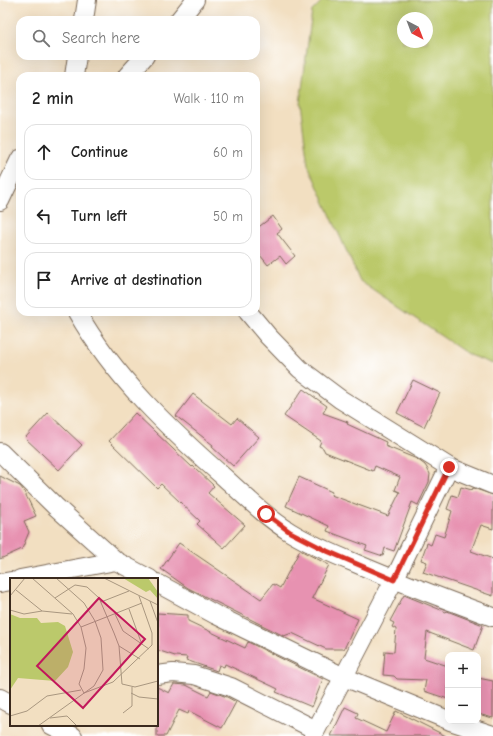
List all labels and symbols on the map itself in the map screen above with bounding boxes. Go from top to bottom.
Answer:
north arrow [397,12,433,48]
route end [440,458,458,476]
route start [257,505,275,523]
inset map [10,578,158,726]

